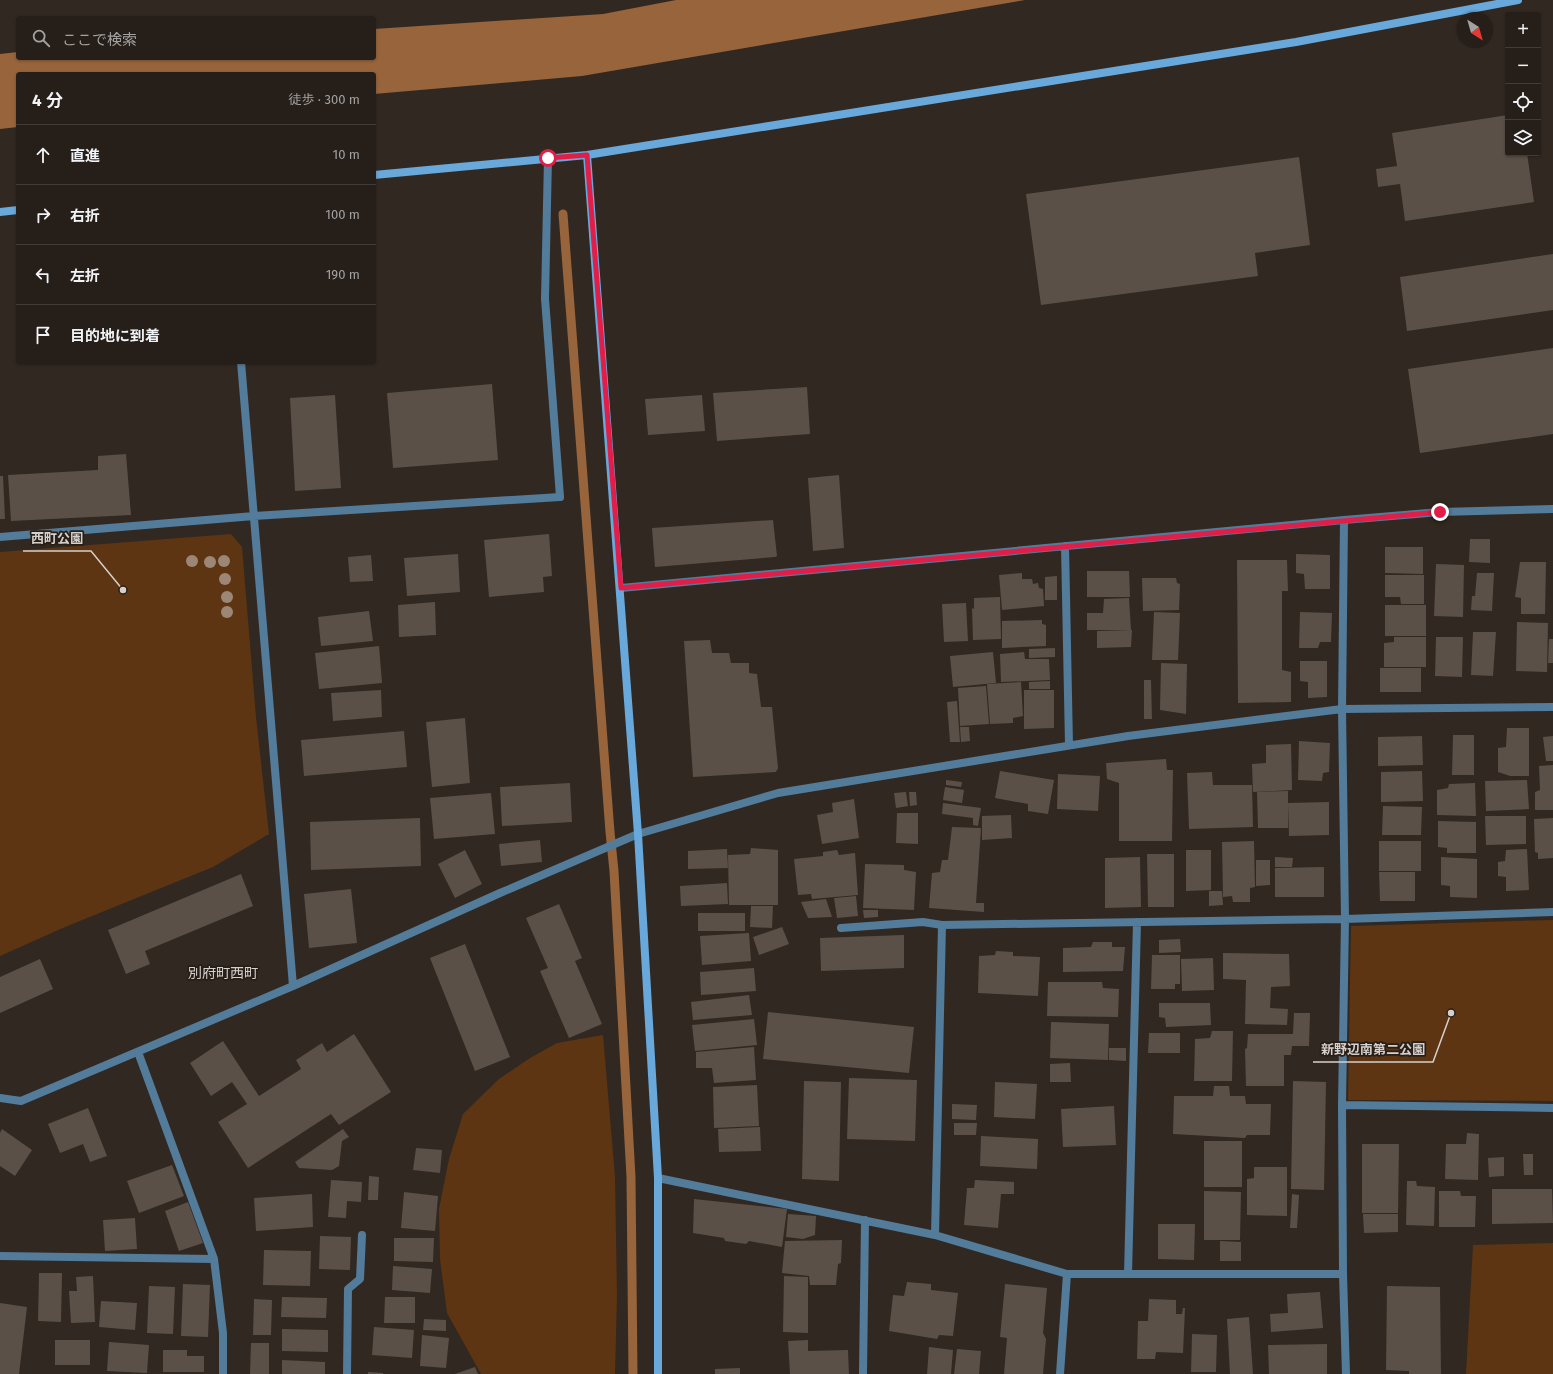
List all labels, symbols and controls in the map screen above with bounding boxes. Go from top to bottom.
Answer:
north arrow [1457,12,1493,48]
map controls [1505,12,1541,156]
button: + [1505,12,1541,48]
search box [16,16,376,60]
icon: search [30,27,52,49]
text: ここで検索 [62,31,137,49]
button: − [1505,48,1541,84]
button: locate [1505,84,1541,120]
text: 4 分 [32,90,63,111]
text: 徒歩 · 300 m [288,92,360,107]
button: layers [1505,120,1541,156]
icon: ahead [32,144,54,166]
text: 直進 [70,147,100,165]
text: 10 m [333,147,360,162]
route start [539,149,557,167]
icon: right [32,204,54,226]
text: 右折 [70,207,100,225]
text: 100 m [325,207,360,222]
icon: left [32,264,54,286]
text: 左折 [70,267,100,285]
text: 190 m [326,267,360,282]
icon: arrive [32,324,54,346]
text: 目的地に到着 [70,327,160,345]
route end [1431,503,1449,521]
callout: 西町公園 [23,526,91,551]
text: 西町公園 [31,531,83,546]
district label: 別府町西町 [188,965,258,982]
callout: 新野辺南第二公園 [1313,1037,1433,1062]
text: 新野辺南第二公園 [1321,1042,1425,1057]

